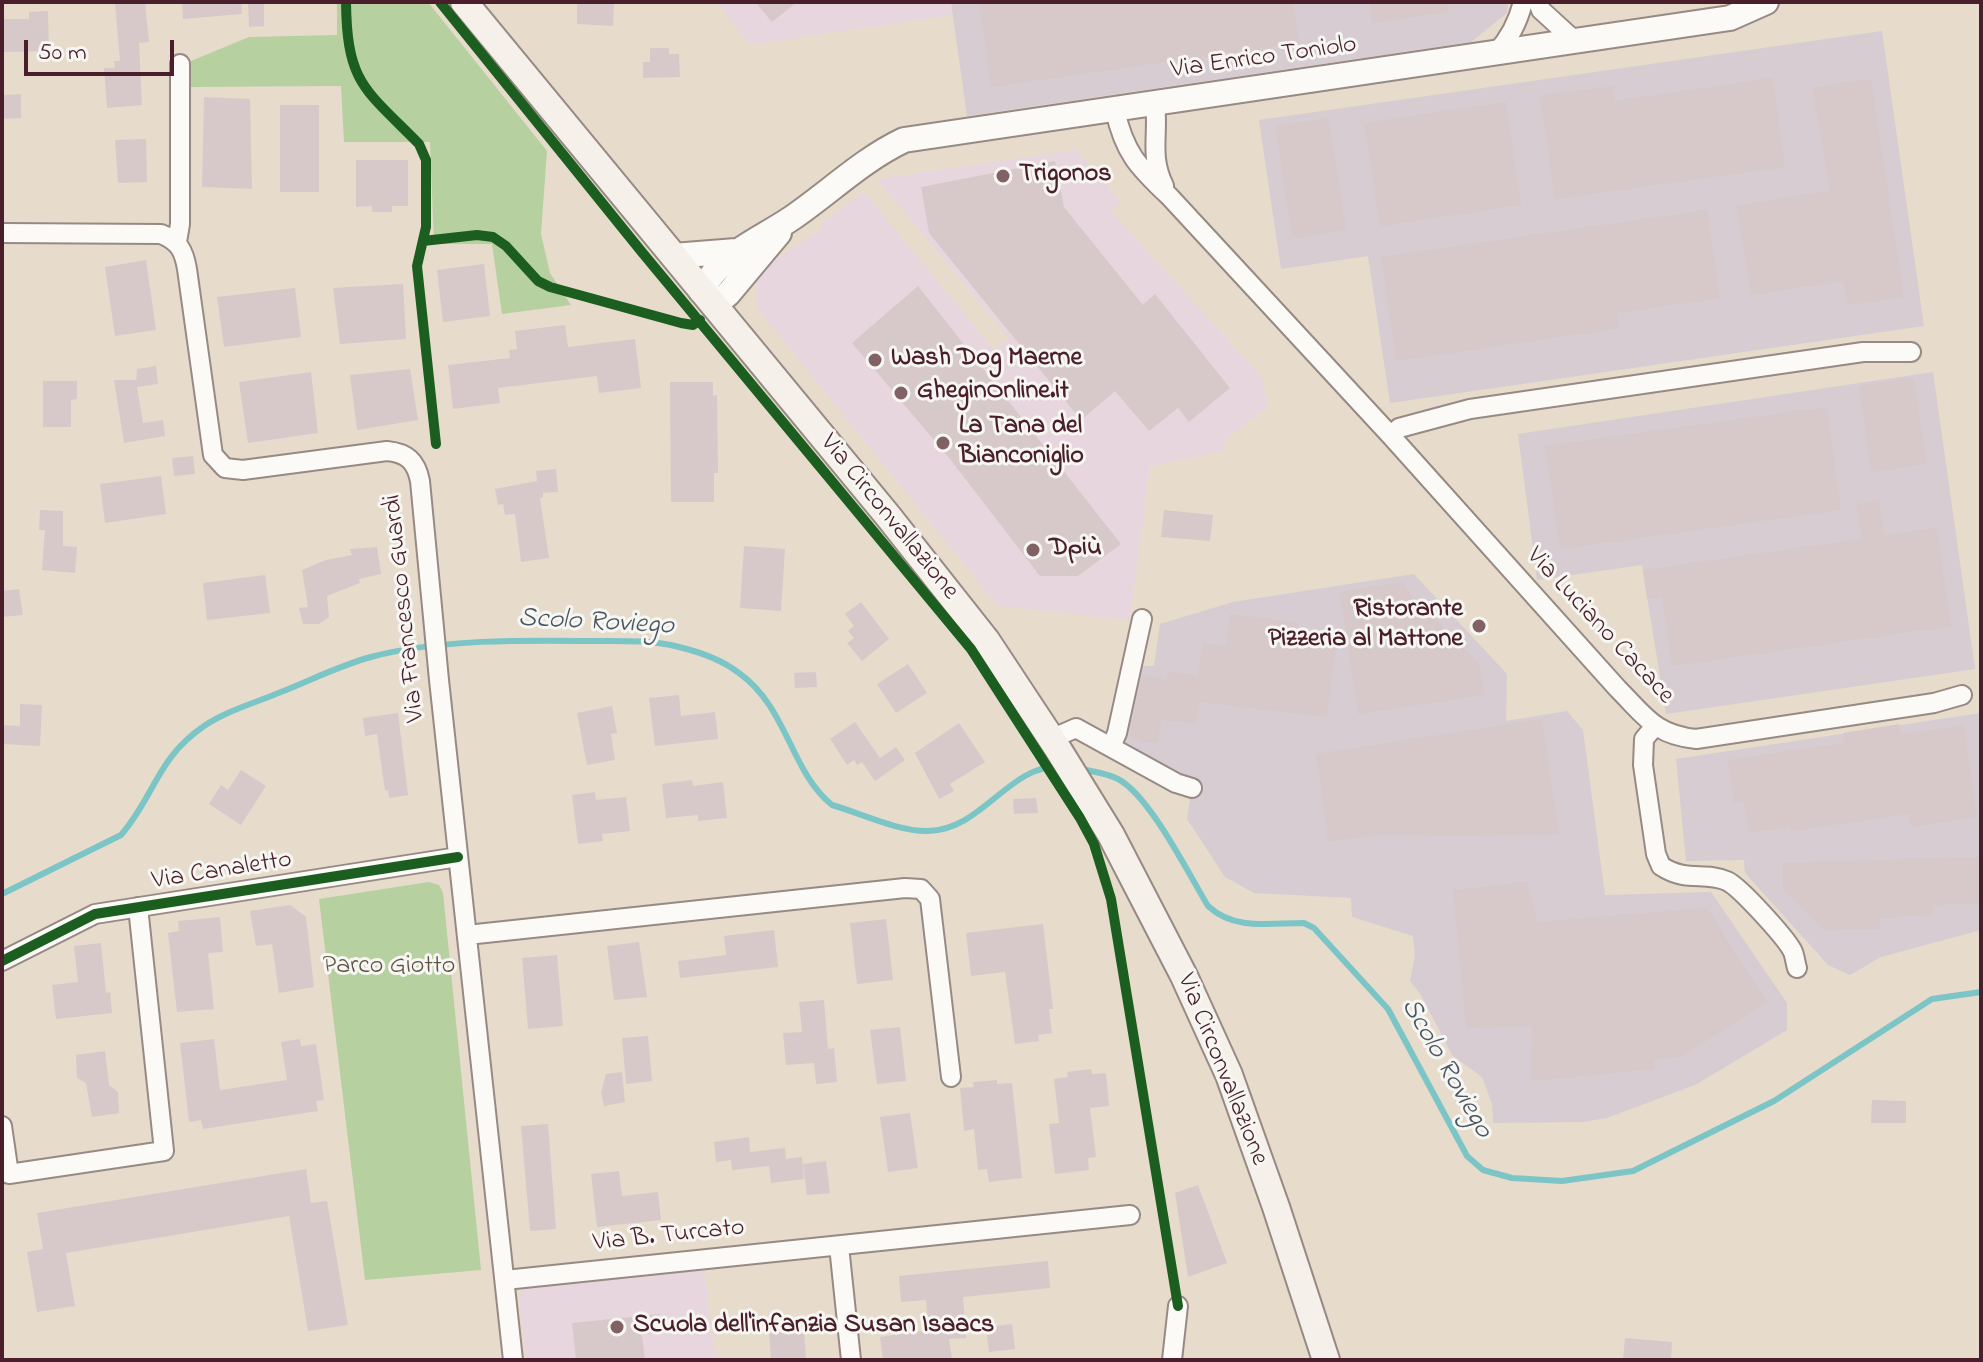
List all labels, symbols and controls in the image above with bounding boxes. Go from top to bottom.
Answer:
scale bar [28,24,178,74]
street label: Via Enrico Toniolo [1169,31,1359,87]
text: 50 m [38,36,87,71]
place label: Trigonos [1019,160,1111,192]
marker: Trigonos [994,167,1012,185]
place label: Wash Dog Maerne [891,344,1082,376]
marker: Wash Dog Maerne [866,351,884,369]
place label: GheginOnline.it [917,377,1069,409]
marker: GheginOnline.it [892,384,910,402]
place label: La Tana del Bianconiglio [959,412,1084,474]
street label: Via Circonvallazione [812,429,964,607]
marker: La Tana del Bianconiglio [934,434,952,452]
street label: Via Francesco Guardi [379,493,433,723]
place label: Dpiù [1049,534,1102,566]
marker: Dpiù [1024,541,1042,559]
street label: Via Luciano Cacace [1518,542,1680,712]
place label: Ristorante Pizzeria al Mattone [1268,595,1463,656]
water label: Scolo Roviego [517,603,675,645]
marker: Ristorante Pizzeria al Mattone [1470,617,1488,635]
street label: Via Canaletto [150,846,294,898]
park label: Parco Giotto [323,952,455,984]
street label: Via Circonvallazione [1168,970,1274,1170]
water label: Scolo Roviego [1391,993,1499,1145]
street label: Via B. Turcato [592,1214,746,1260]
place label: Scuola dell'infanzia Susan Isaacs [633,1311,994,1343]
marker: Scuola dell'infanzia Susan Isaacs [608,1318,626,1336]

